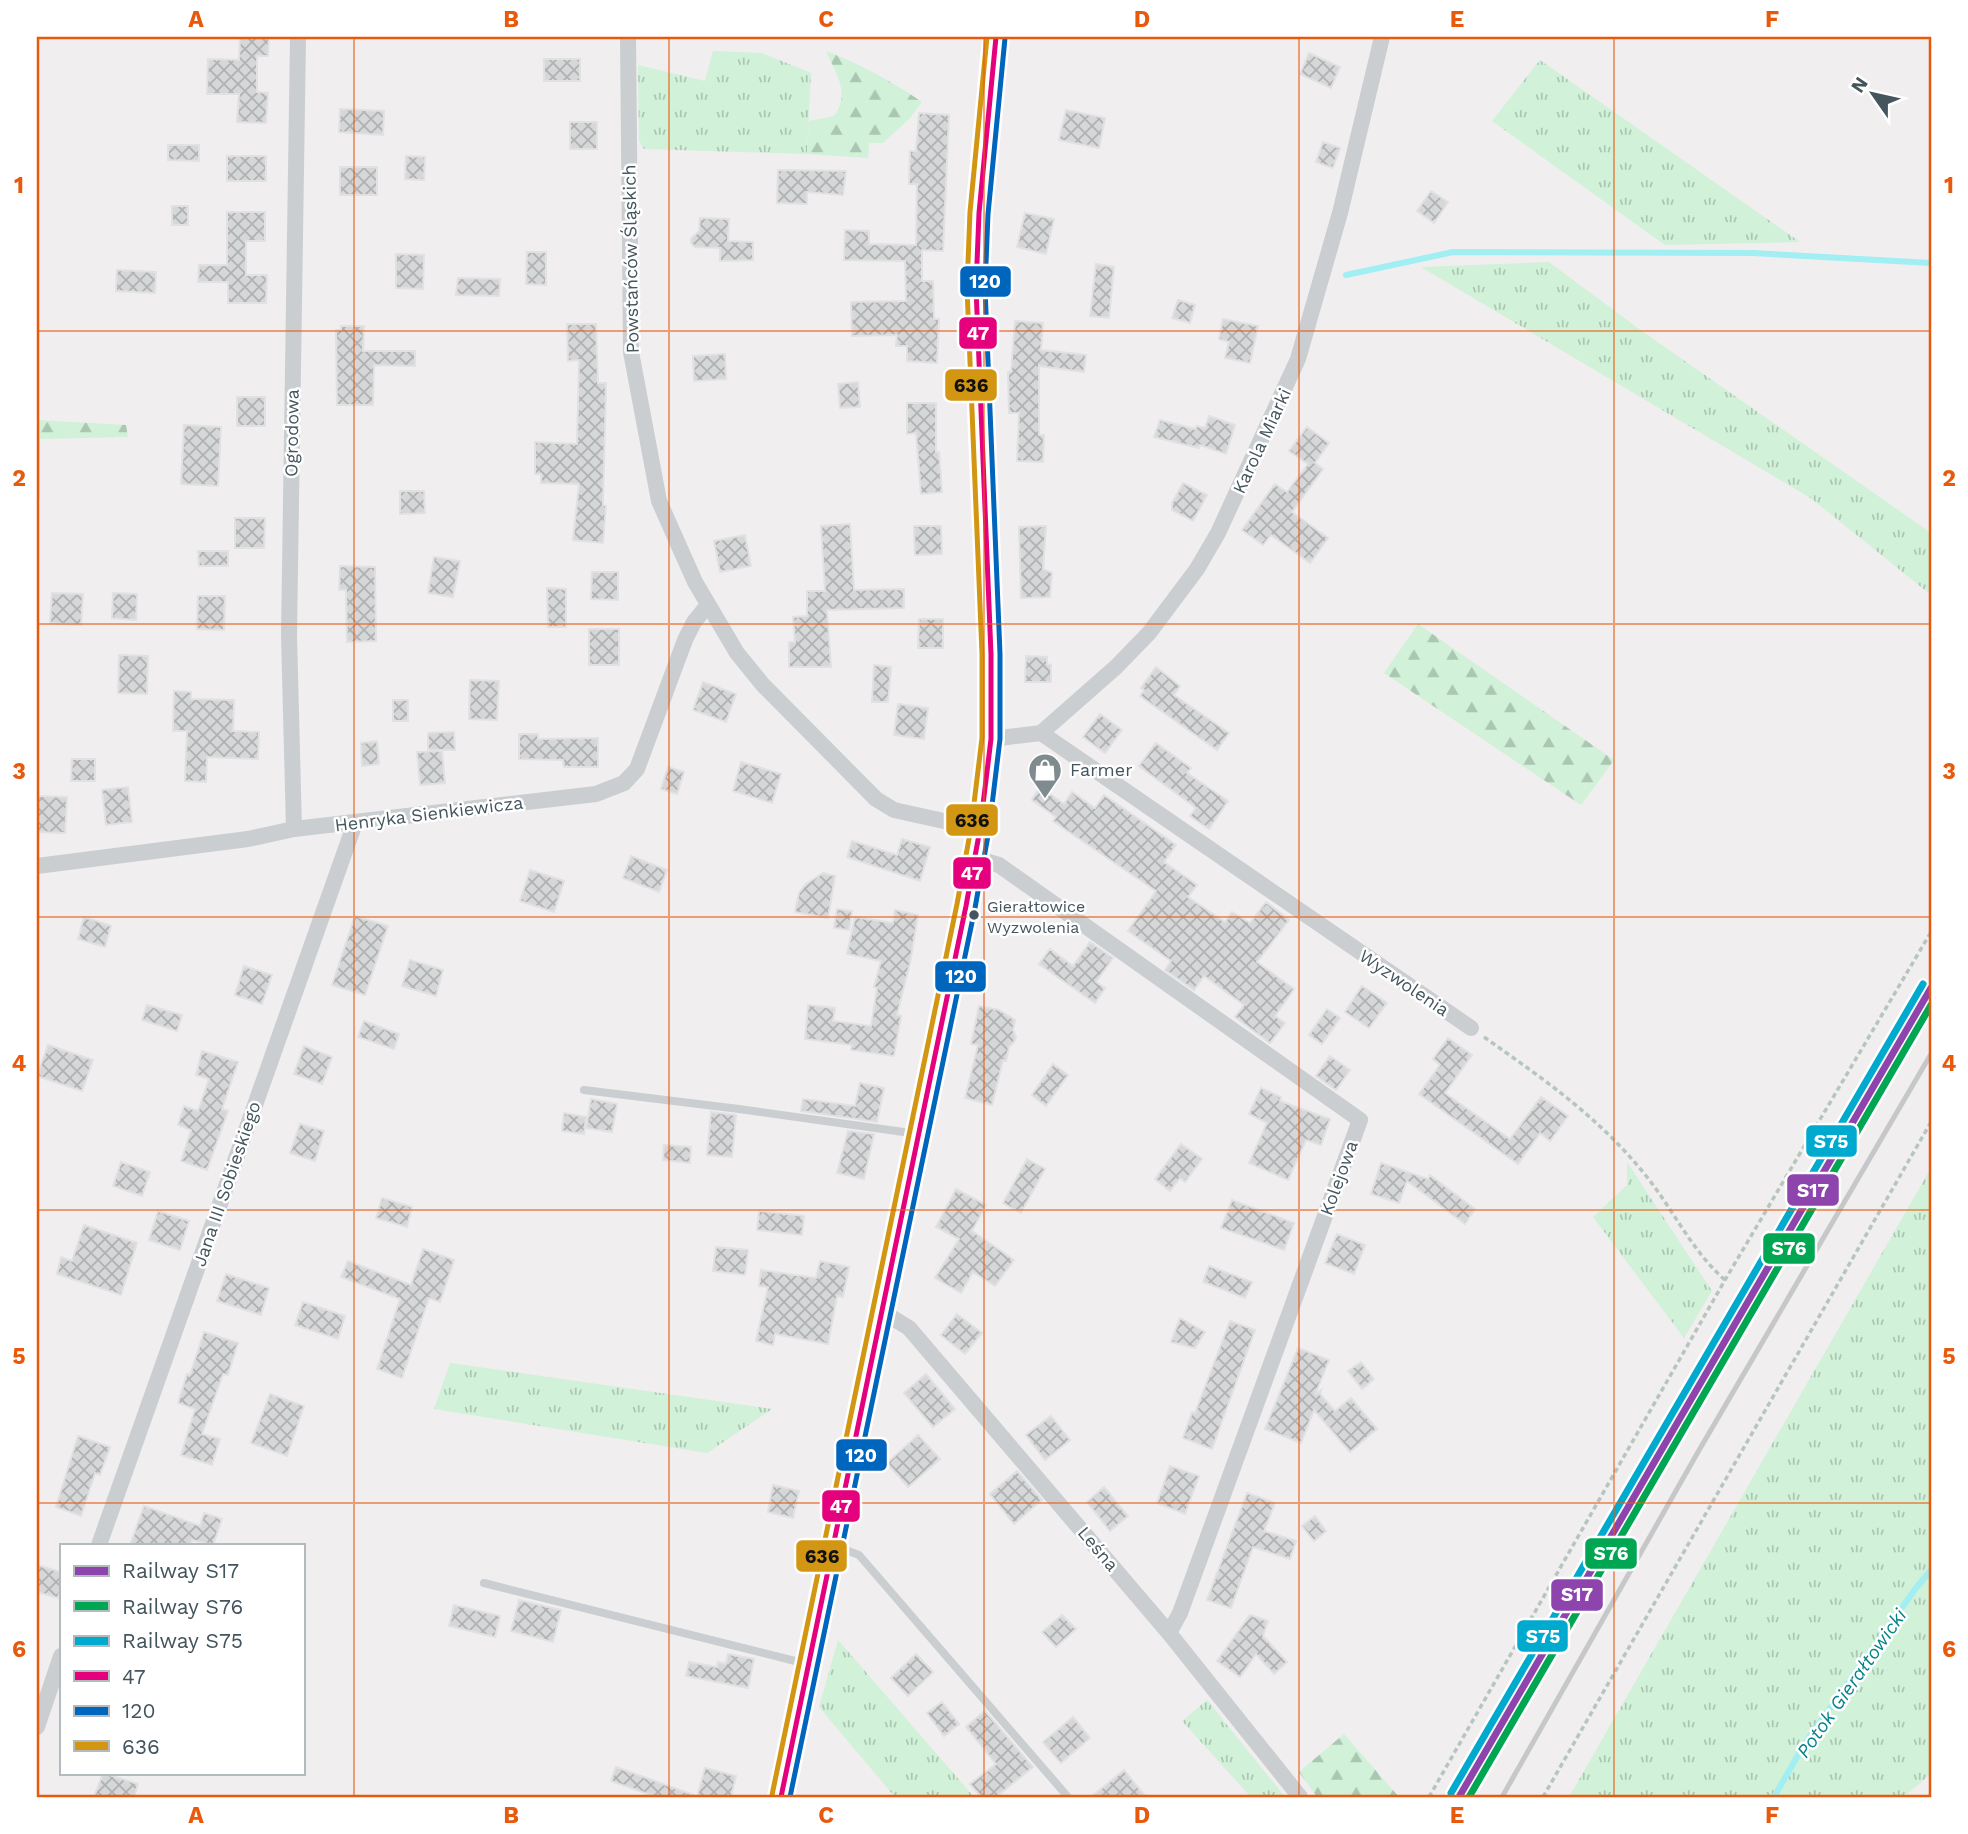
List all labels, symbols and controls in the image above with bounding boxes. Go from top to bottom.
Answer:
text: A [188,6,204,33]
text: B [503,6,519,33]
text: C [818,6,834,33]
text: D [1134,6,1150,33]
text: E [1450,6,1464,33]
text: F [1765,6,1779,33]
north arrow [1839,60,1909,130]
text: N [1846,73,1873,97]
street label: Powstańców Śląskich [618,164,643,354]
text: 1 [14,172,24,199]
text: 1 [1944,172,1954,199]
line badge: 120 [959,265,1012,298]
text: 120 [969,270,1001,293]
line badge: 47 [958,316,998,350]
text: 47 [967,322,989,345]
line badge: 636 [944,368,998,402]
text: 636 [954,374,989,397]
street label: Karola Miarki [1228,385,1295,497]
street label: Ogrodowa [280,389,303,477]
text: 2 [12,465,26,492]
text: 2 [1942,465,1956,492]
shop icon: Farmer [1026,751,1064,800]
text: 3 [12,758,26,785]
text: 3 [1942,758,1956,785]
place label: Farmer [1070,759,1132,780]
street label: Henryka Sienkiewicza [333,792,524,835]
line badge: 636 [945,803,999,837]
text: 636 [955,809,990,832]
line badge: 47 [952,856,992,890]
text: 47 [961,862,983,885]
place label: Gierałtowice Wyzwolenia [987,897,1085,937]
marker: Gierałtowice Wyzwolenia [967,908,981,922]
street label: Wyzwolenia [1355,945,1453,1020]
line badge: 120 [934,960,987,993]
text: 120 [945,965,977,988]
text: 4 [12,1050,27,1077]
text: 4 [1942,1050,1957,1077]
street label: Jana III Sobieskiego [188,1098,265,1269]
line badge: S75 [1805,1124,1858,1158]
text: S75 [1814,1130,1848,1153]
street label: Kolejowa [1315,1138,1362,1218]
line badge: S17 [1786,1173,1840,1207]
text: S17 [1797,1179,1829,1202]
line badge: S76 [1762,1232,1816,1265]
text: S76 [1771,1237,1807,1260]
text: 5 [12,1343,26,1370]
text: 5 [1942,1343,1956,1370]
line badge: 120 [835,1438,888,1472]
text: 120 [845,1444,877,1467]
line badge: 47 [821,1489,861,1523]
text: 47 [830,1495,852,1518]
street label: Leśna [1074,1522,1123,1575]
line badge: S76 [1584,1537,1638,1570]
line badge: 636 [795,1539,848,1573]
text: S76 [1593,1542,1629,1565]
legend [60,1544,304,1774]
text: 636 [805,1545,840,1568]
text: Railway S17 [122,1558,239,1583]
line badge: S17 [1550,1578,1604,1612]
text: S17 [1561,1583,1593,1606]
text: Railway S76 [122,1594,243,1619]
water label: Potok Gierałtowicki [1791,1604,1912,1762]
line badge: S75 [1516,1619,1569,1653]
text: S75 [1526,1625,1560,1648]
text: Railway S75 [122,1628,243,1653]
text: 6 [12,1636,26,1663]
text: 6 [1942,1636,1956,1663]
text: 47 [122,1664,146,1689]
text: 120 [122,1698,156,1723]
text: 636 [122,1734,160,1759]
text: A [188,1802,204,1829]
text: B [503,1802,519,1829]
text: C [818,1802,834,1829]
text: D [1134,1802,1150,1829]
text: E [1450,1802,1464,1829]
text: F [1765,1802,1779,1829]

